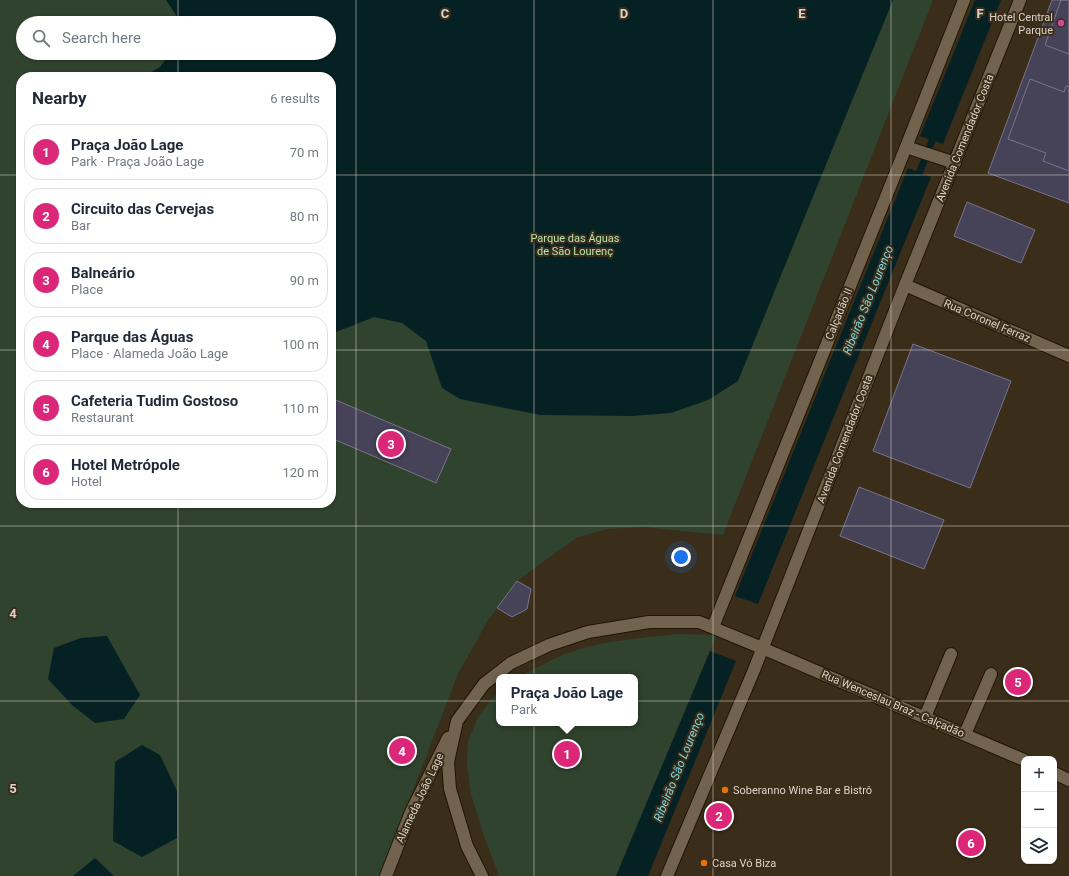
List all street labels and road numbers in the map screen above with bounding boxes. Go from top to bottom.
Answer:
street label: Avenida Comendador Costa [933,72,997,204]
street label: Calçadão II [823,286,855,342]
street label: Rua Coronel Ferraz [942,297,1033,345]
street label: Avenida Comendador Costa [814,373,876,505]
street label: Rua Wenceslau Braz - Calçadão [820,668,966,740]
street label: Alameda João Lage [394,751,447,845]

